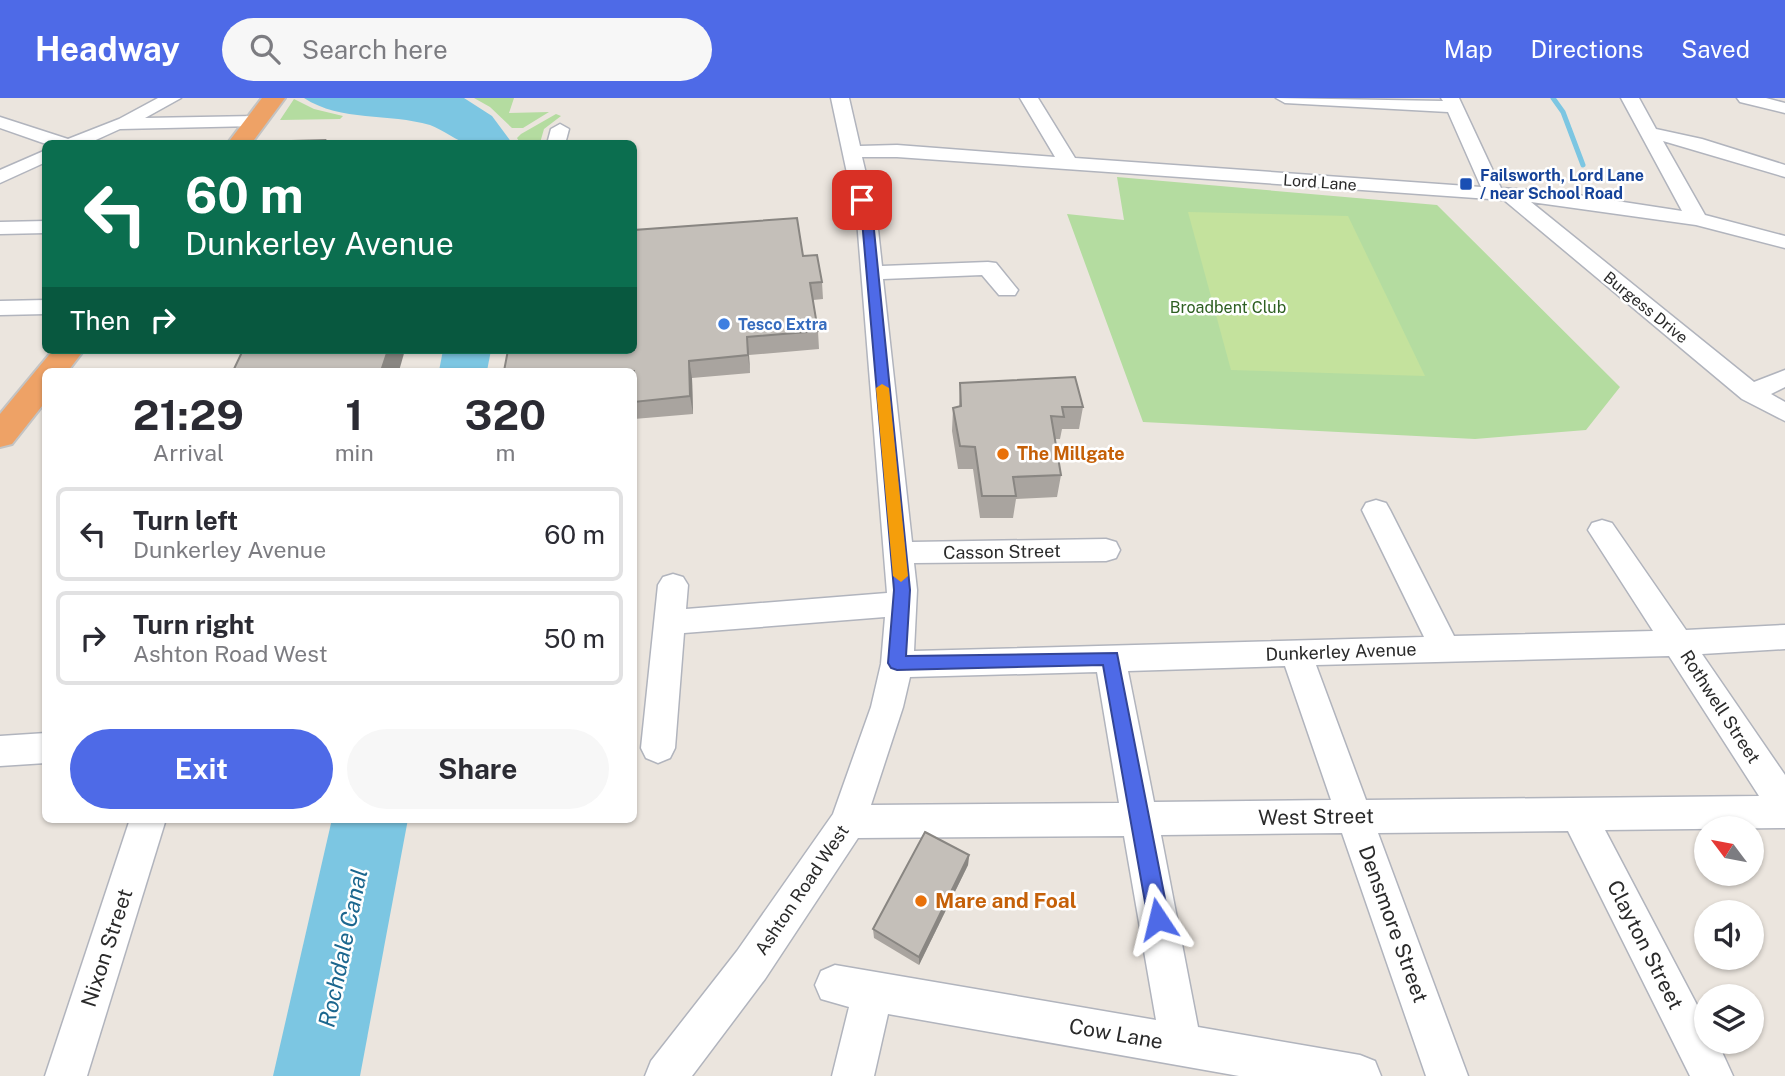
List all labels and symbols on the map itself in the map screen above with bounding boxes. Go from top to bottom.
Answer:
place label: Failsworth, Lord Lane / near School Road [1480,166,1644,203]
pin [832,170,892,230]
street label: Lord Lane [1283,170,1357,195]
marker: Failsworth, Lord Lane / near School Road [1458,176,1474,192]
street label: Burgess Drive [1600,268,1692,347]
park label: Broadbent Club [1170,298,1286,317]
place label: Tesco Extra [738,315,827,334]
marker: Tesco Extra [716,316,732,332]
place label: The Millgate [1017,443,1125,464]
marker: The Millgate [995,446,1011,462]
street label: Casson Street [943,540,1061,563]
street label: Dunkerley Avenue [1265,638,1417,665]
street label: Rothwell Street [1676,646,1765,767]
street label: West Street [1258,803,1374,830]
north arrow [1694,816,1764,886]
street label: Ashton Road West [750,821,853,959]
street label: Densmore Street [1353,842,1433,1006]
water label: Rochdale Canal [313,866,372,1029]
street label: Clayton Street [1602,876,1689,1014]
position arrow [1121,882,1195,956]
street label: Nixon Street [76,886,137,1010]
place label: Mare and Foal [935,888,1077,913]
marker: Mare and Foal [913,893,929,909]
street label: Cow Lane [1067,1013,1165,1054]

